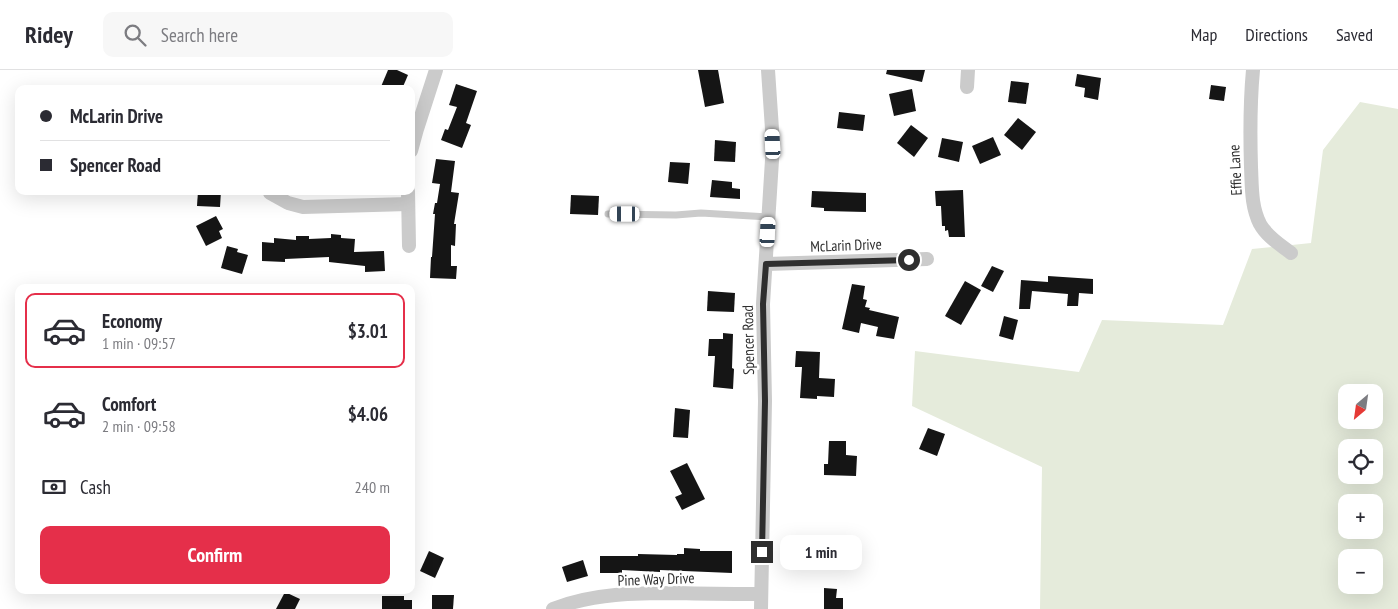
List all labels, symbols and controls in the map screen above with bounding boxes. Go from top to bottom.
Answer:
search box [103,12,453,57]
text: Ridey [25,19,73,50]
icon: search [121,21,149,49]
text: Search here [161,23,238,47]
text: Map [1191,23,1217,46]
text: Directions [1245,23,1308,46]
text: Saved [1336,23,1373,46]
text: McLarin Drive [70,104,163,128]
car [764,129,781,159]
street label: Effie Lane [1224,144,1246,196]
text: Spencer Road [70,153,161,177]
car [610,207,640,222]
car [759,217,776,247]
street label: McLarin Drive [810,234,882,256]
route start [898,249,920,271]
street label: Spencer Road [738,305,758,375]
icon: car [42,308,87,353]
text: Economy [102,309,162,333]
text: $3.01 [348,319,388,343]
text: 1 min · 09:57 [102,333,176,353]
north arrow [1338,384,1382,429]
map controls [1338,384,1383,594]
icon: car [42,391,87,436]
text: Comfort [102,392,156,416]
text: $4.06 [348,402,388,426]
text: 2 min · 09:58 [102,416,176,436]
button: locate [1338,439,1383,484]
icon: cash [40,473,68,501]
text: Cash [80,475,111,499]
text: 240 m [355,477,390,497]
button: + [1338,494,1383,539]
button: Confirm [40,526,390,584]
callout: 1 min [780,534,862,570]
route end [751,541,773,563]
text: 1 min [805,542,837,562]
button: − [1338,549,1383,594]
street label: Pine Way Drive [617,568,695,590]

